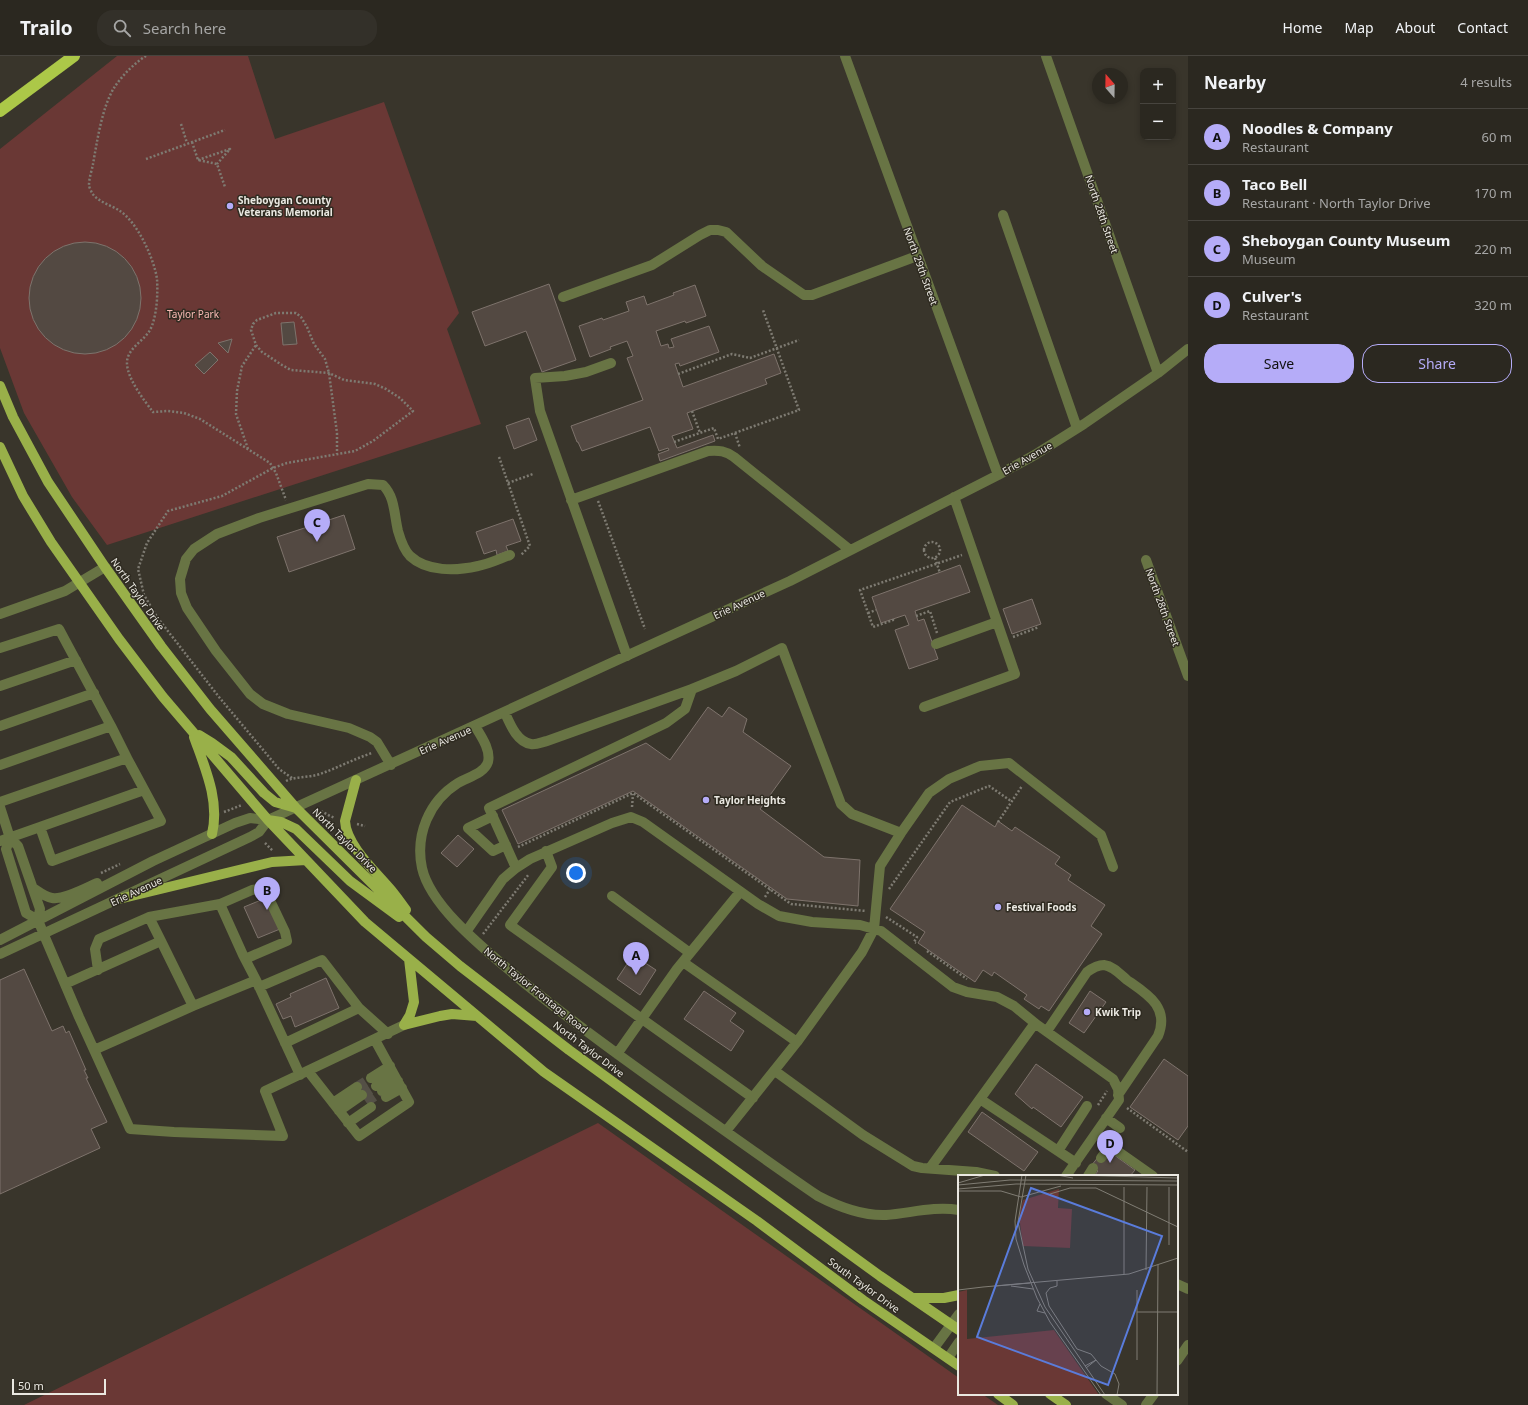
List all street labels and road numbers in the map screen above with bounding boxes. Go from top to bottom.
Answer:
street label: North 28th Street [1082,173,1122,255]
street label: North 29th Street [900,225,942,307]
street label: Erie Avenue [999,438,1055,478]
street label: North Taylor Drive [108,555,169,633]
street label: North 28th Street [1142,566,1184,648]
street label: Erie Avenue [711,586,767,622]
street label: Erie Avenue [417,722,474,758]
street label: North Taylor Drive [310,805,381,876]
street label: Erie Avenue [108,873,164,909]
street label: North Taylor Frontage Road [481,944,591,1036]
street label: North Taylor Drive [551,1018,628,1081]
street label: South Taylor Drive [825,1254,903,1316]

